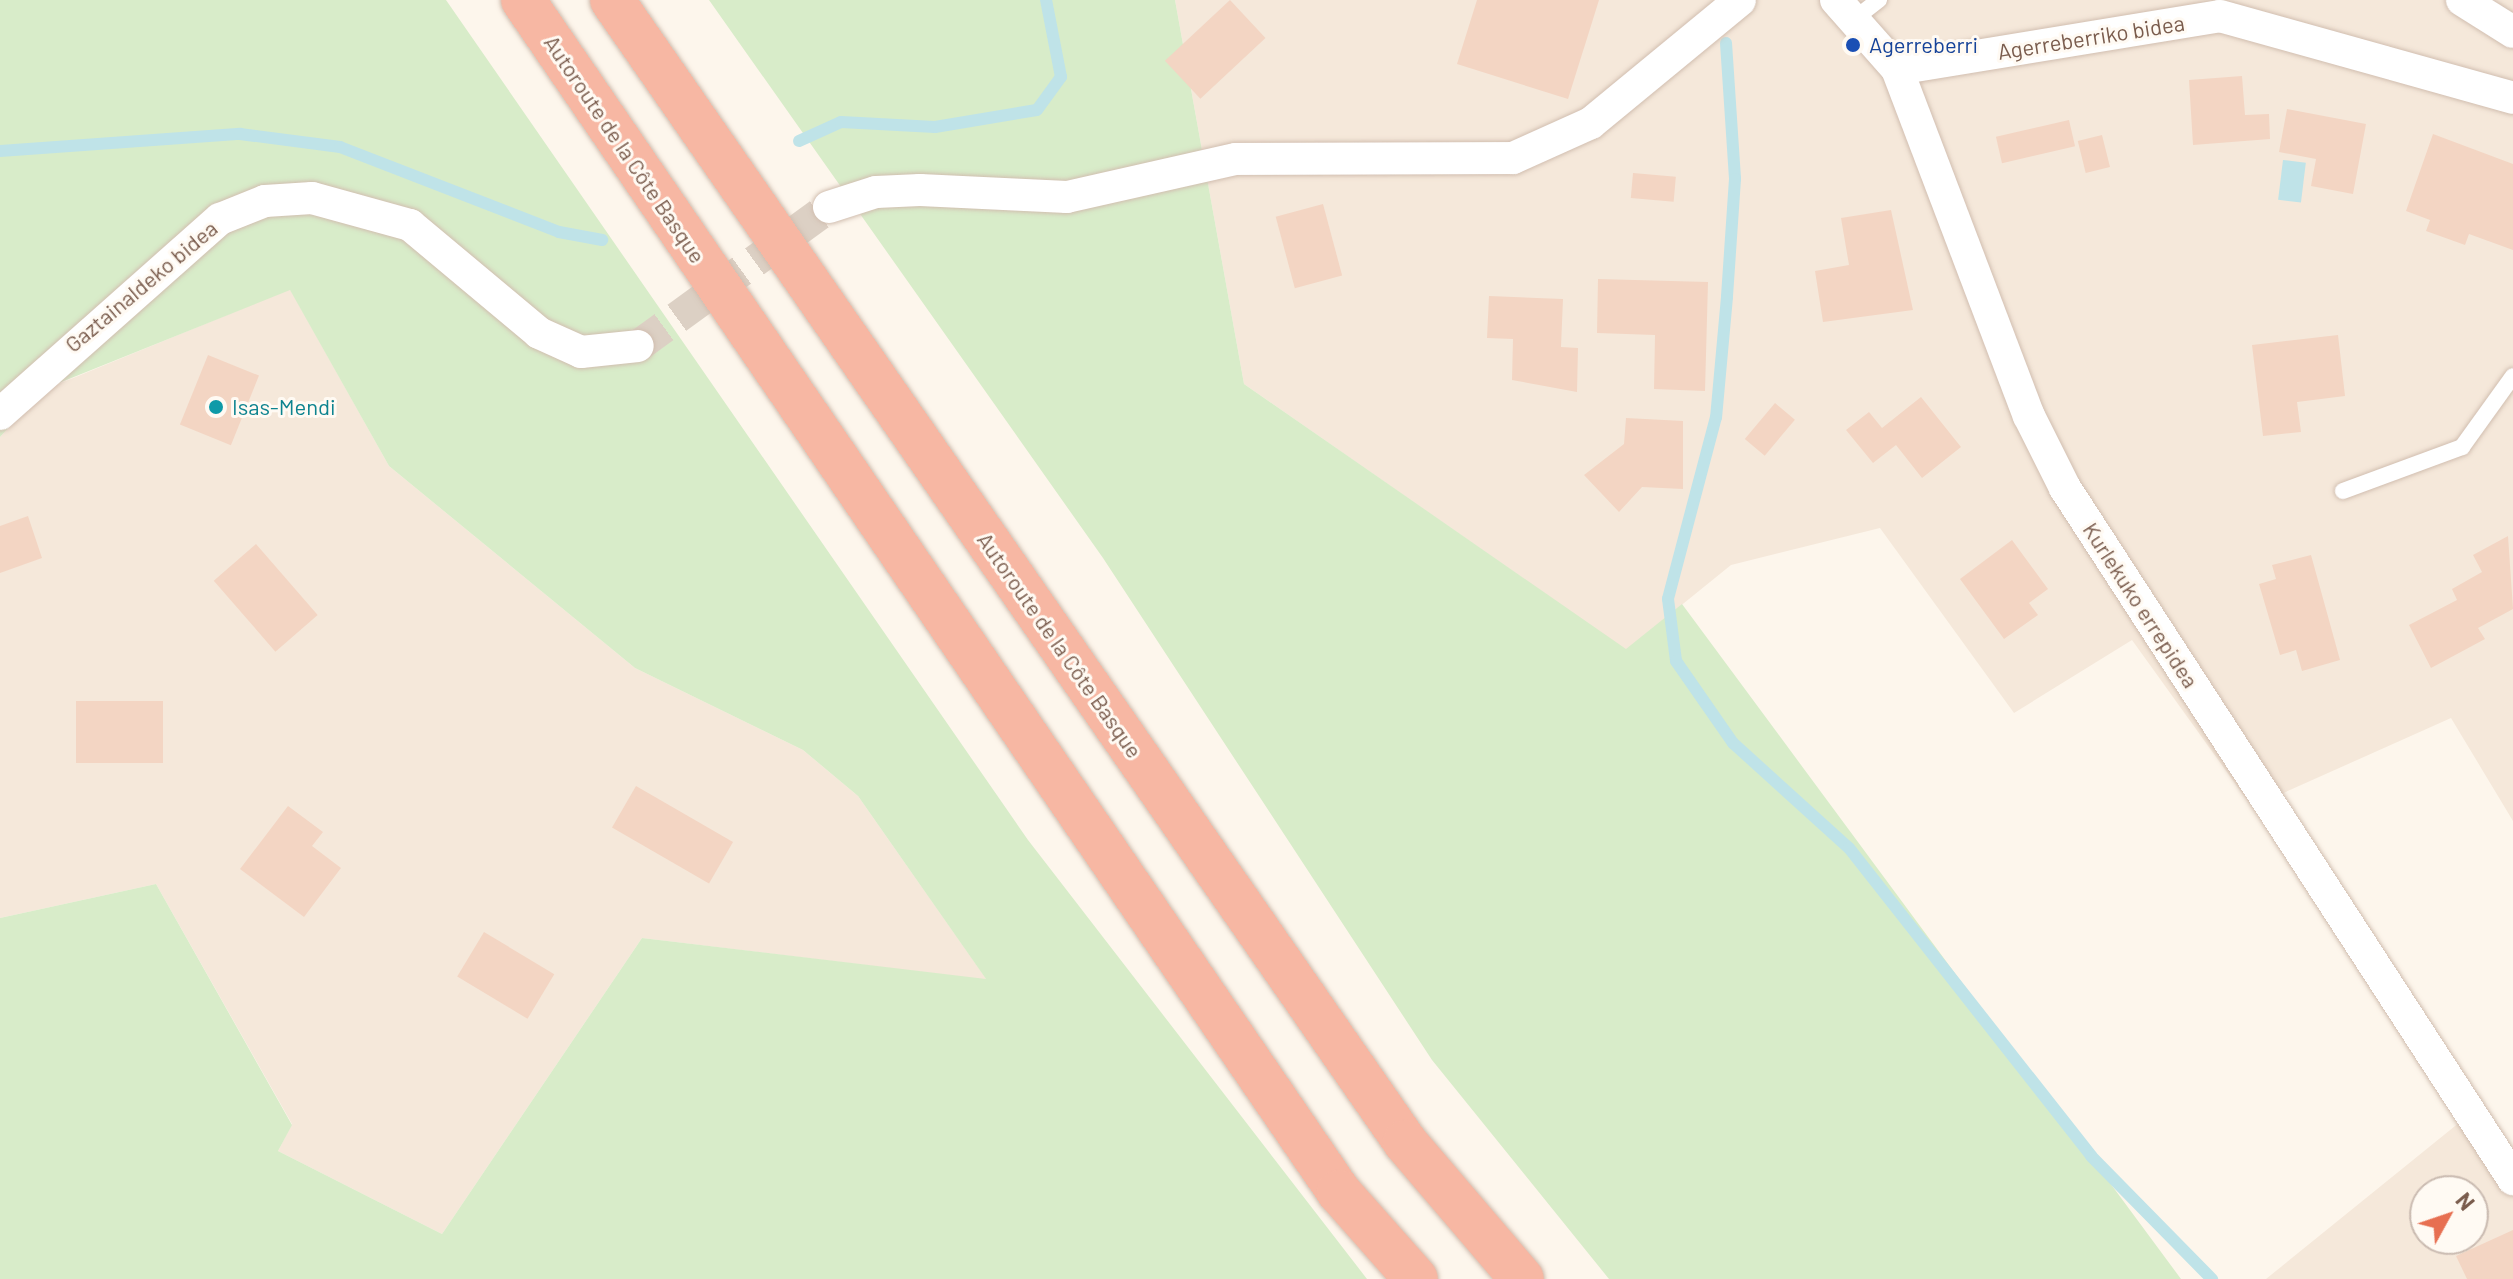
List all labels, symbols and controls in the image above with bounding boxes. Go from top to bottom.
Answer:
street label: Agerreberriko bidea [1996,9,2186,65]
street label: Autoroute de la Côte Basque [539,30,711,268]
place label: Agerreberri [1869,32,1978,58]
marker: Agerreberri [1844,36,1862,54]
street label: Gaztainaldeko bidea [60,215,222,357]
place label: Isas-Mendi [232,394,336,420]
marker: Isas-Mendi [207,398,225,416]
street label: Kurlekuko errepidea [2078,517,2204,693]
street label: Autoroute de la Côte Basque [972,527,1148,763]
north arrow [2409,1175,2489,1255]
text: N [2451,1187,2481,1215]

